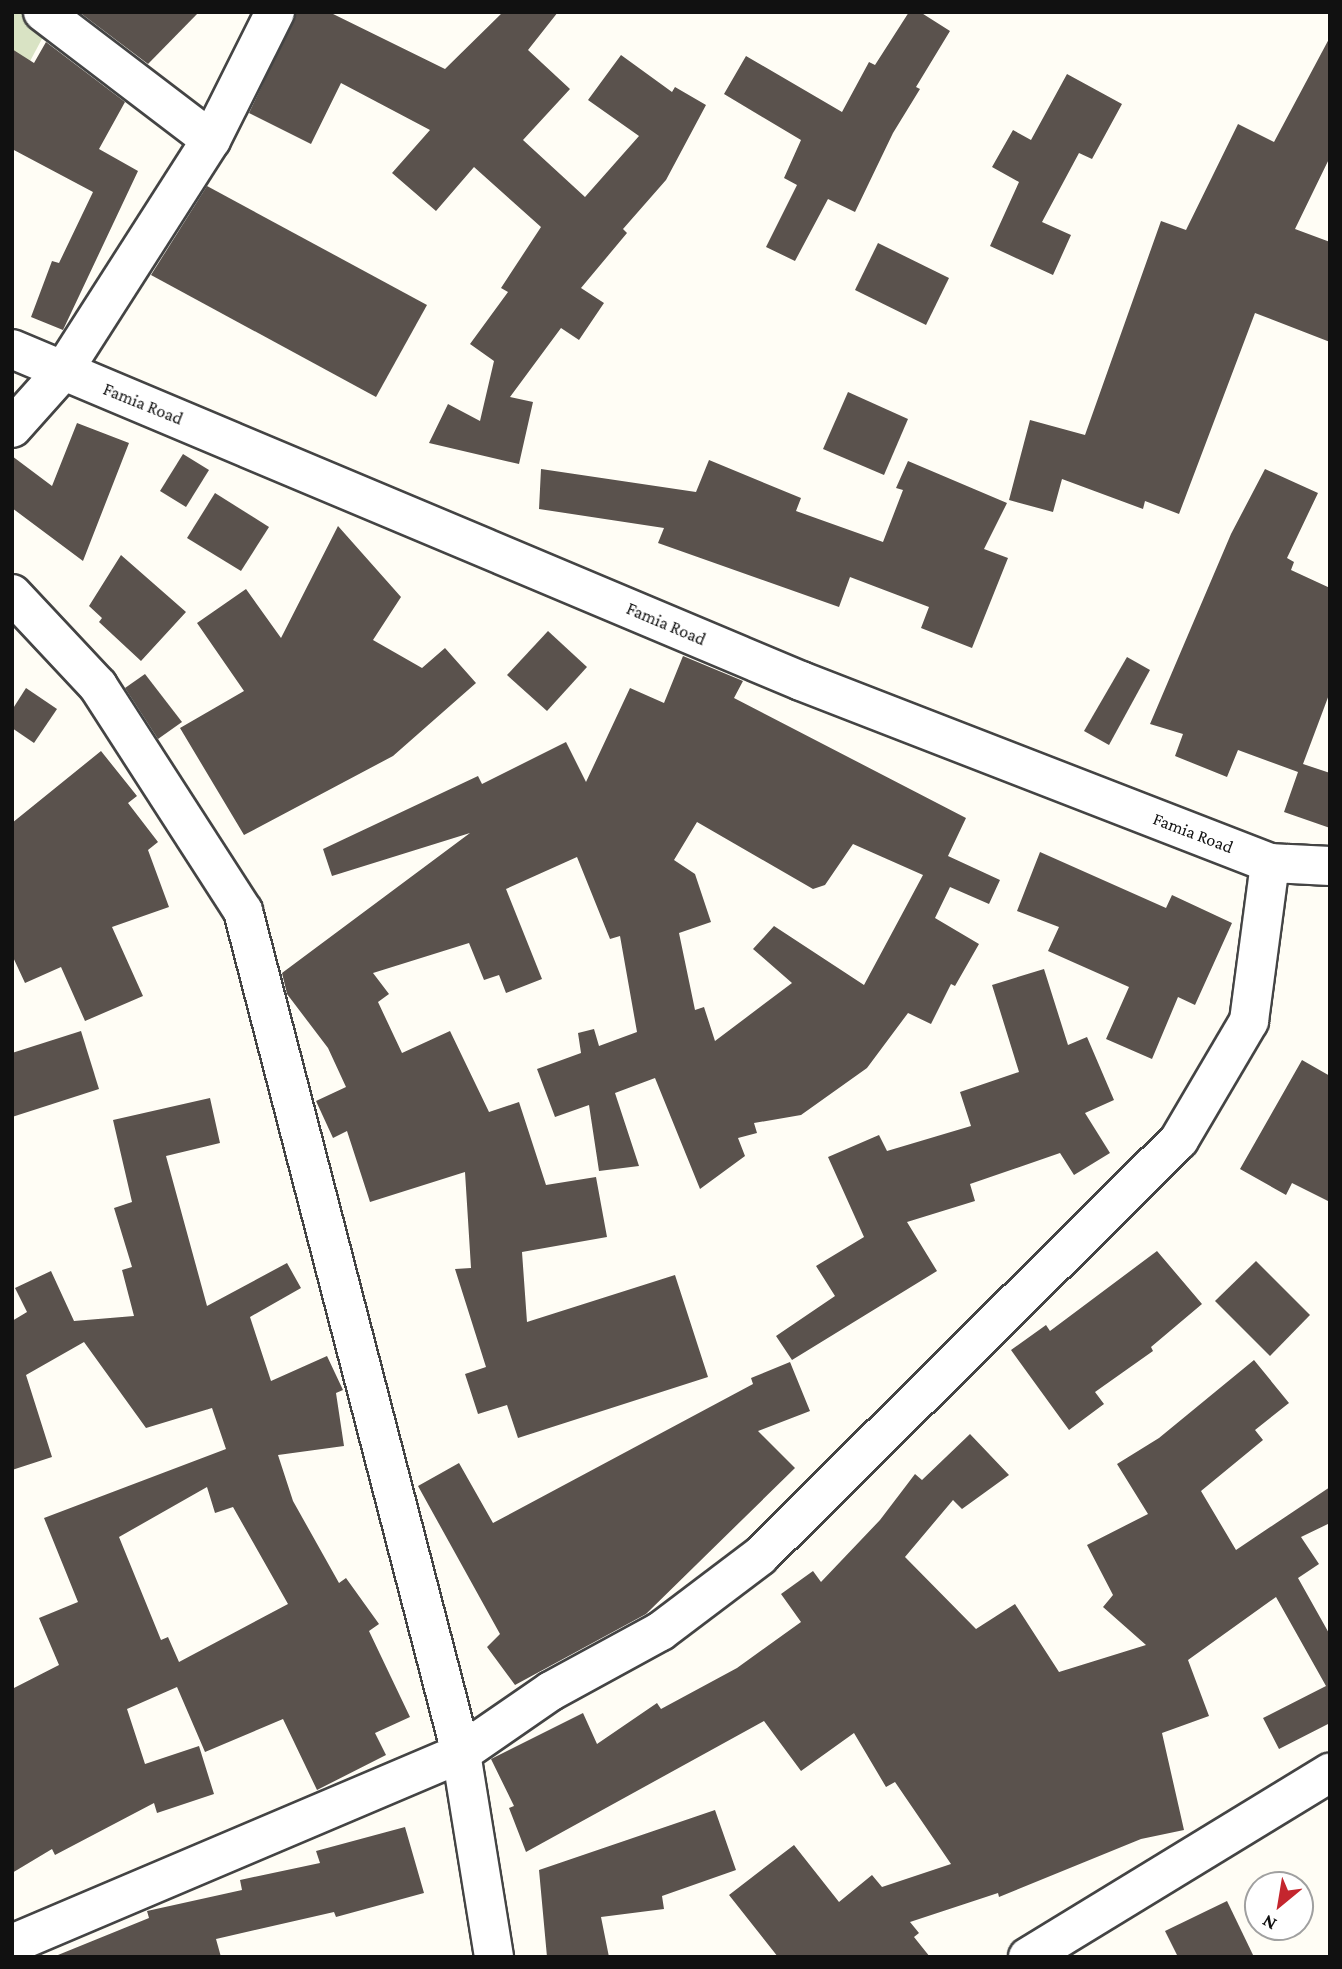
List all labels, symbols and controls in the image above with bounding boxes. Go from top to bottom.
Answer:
street label: Famia Road [100,378,186,430]
street label: Famia Road [623,598,709,650]
street label: Famia Road [1150,808,1236,858]
north arrow [1244,1871,1314,1941]
text: N [1258,1911,1280,1935]

